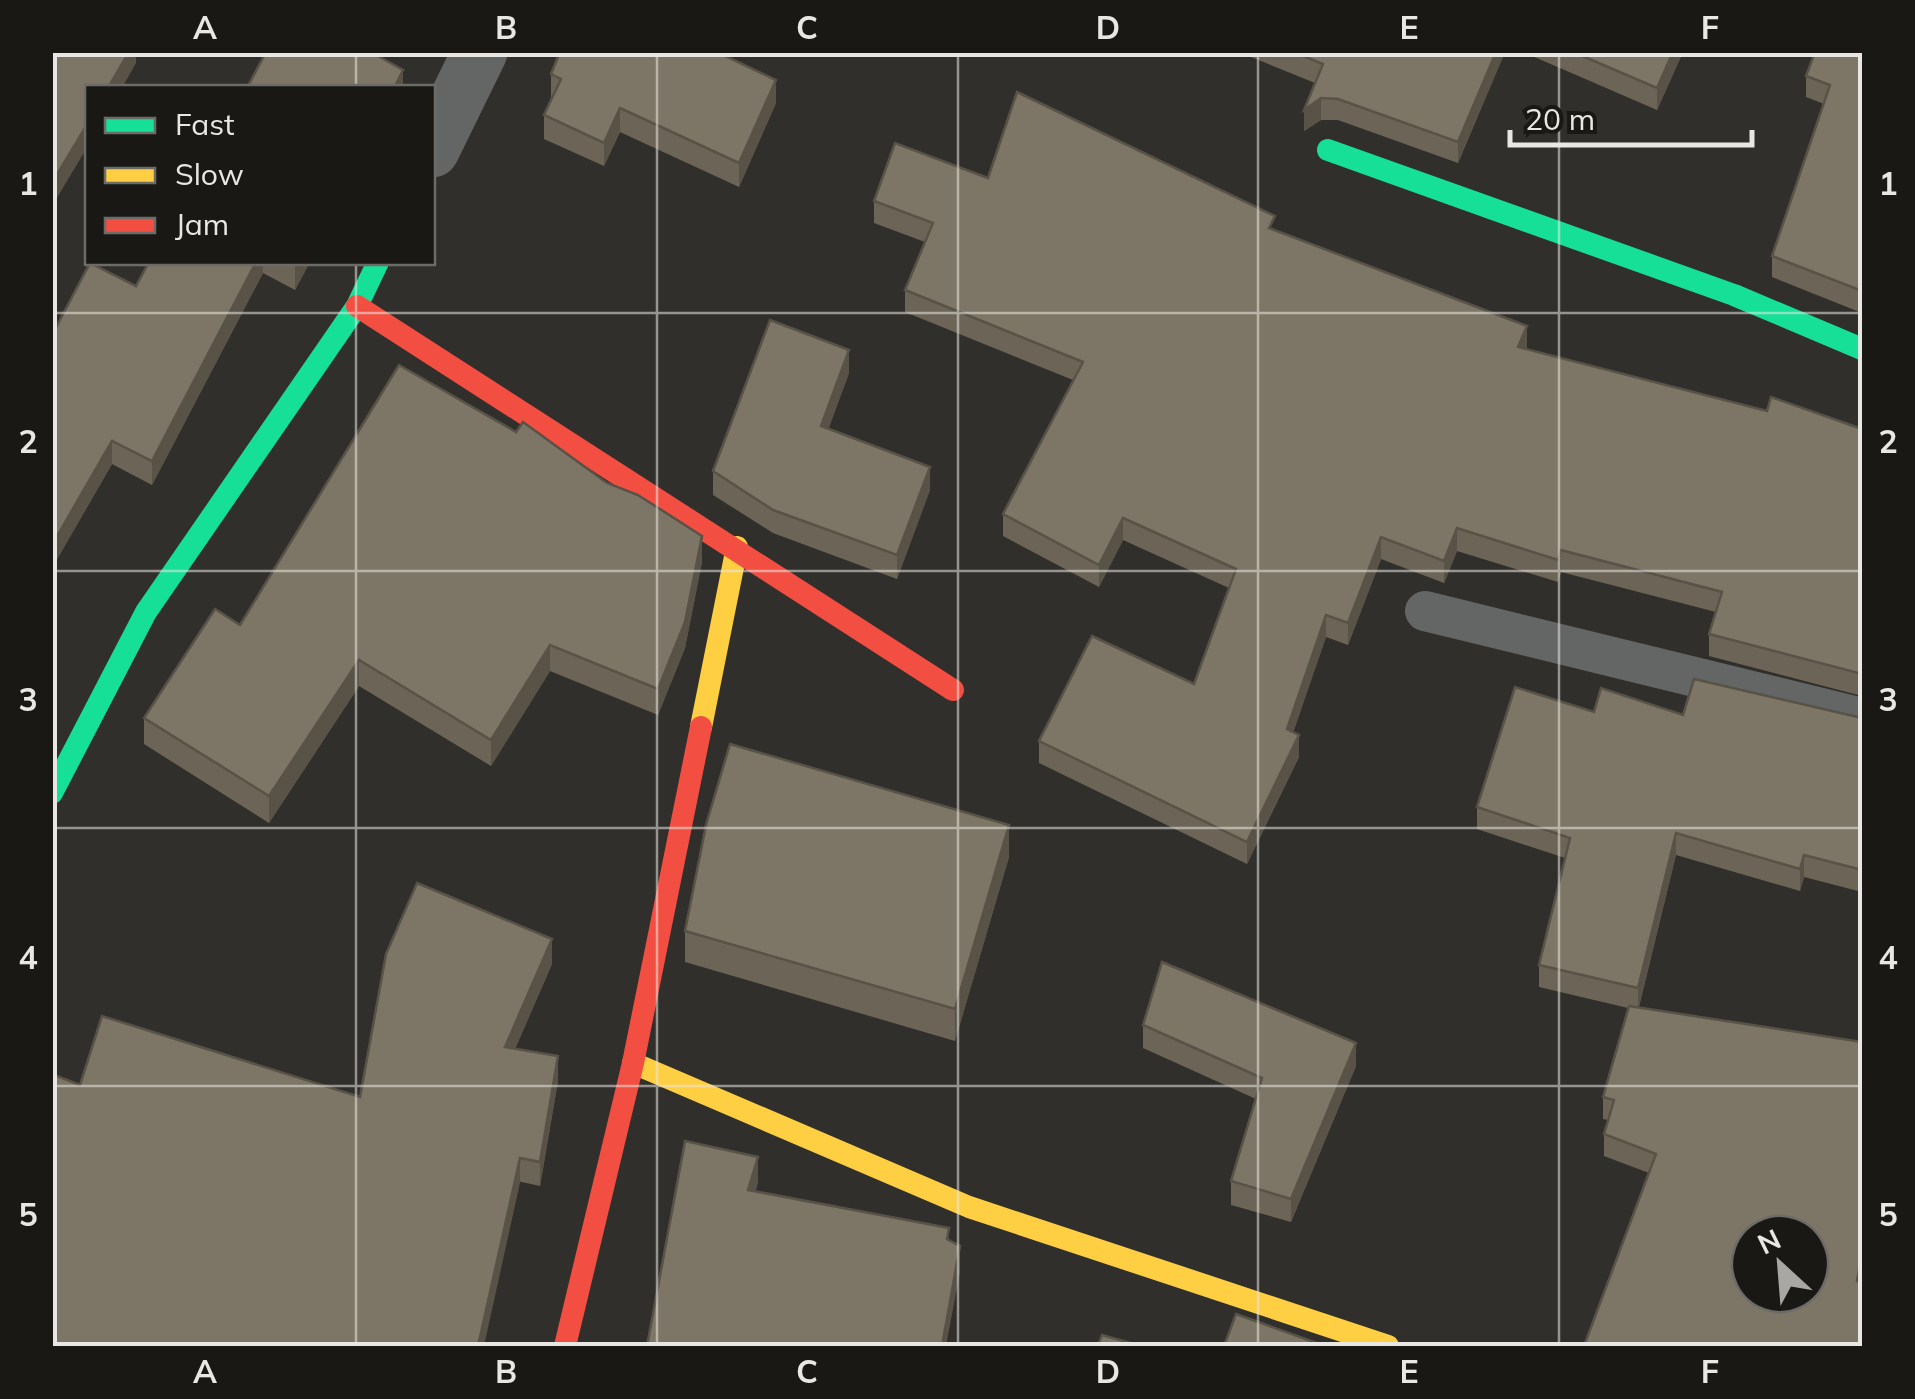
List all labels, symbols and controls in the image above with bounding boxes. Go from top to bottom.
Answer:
text: A [193,7,217,47]
text: B [495,7,517,47]
text: C [796,7,818,47]
text: D [1096,7,1120,47]
text: E [1399,7,1419,47]
text: F [1701,7,1719,47]
legend [85,85,435,265]
scale bar [1510,85,1752,147]
text: 20 m [1525,100,1595,138]
text: Fast [175,105,235,143]
text: Slow [175,155,244,193]
text: 1 [18,163,38,203]
text: 1 [1878,163,1898,203]
text: Jam [175,205,229,243]
text: 2 [18,421,38,461]
text: 2 [1878,421,1898,461]
text: 3 [18,679,38,719]
text: 3 [1878,679,1898,719]
text: 4 [18,937,38,977]
text: 4 [1878,937,1898,977]
text: 5 [18,1194,38,1234]
text: 5 [1878,1194,1898,1234]
north arrow [1730,1214,1830,1314]
text: N [1752,1221,1786,1261]
text: A [193,1351,217,1391]
text: B [495,1351,517,1391]
text: C [796,1351,818,1391]
text: D [1096,1351,1120,1391]
text: E [1399,1351,1419,1391]
text: F [1701,1351,1719,1391]

